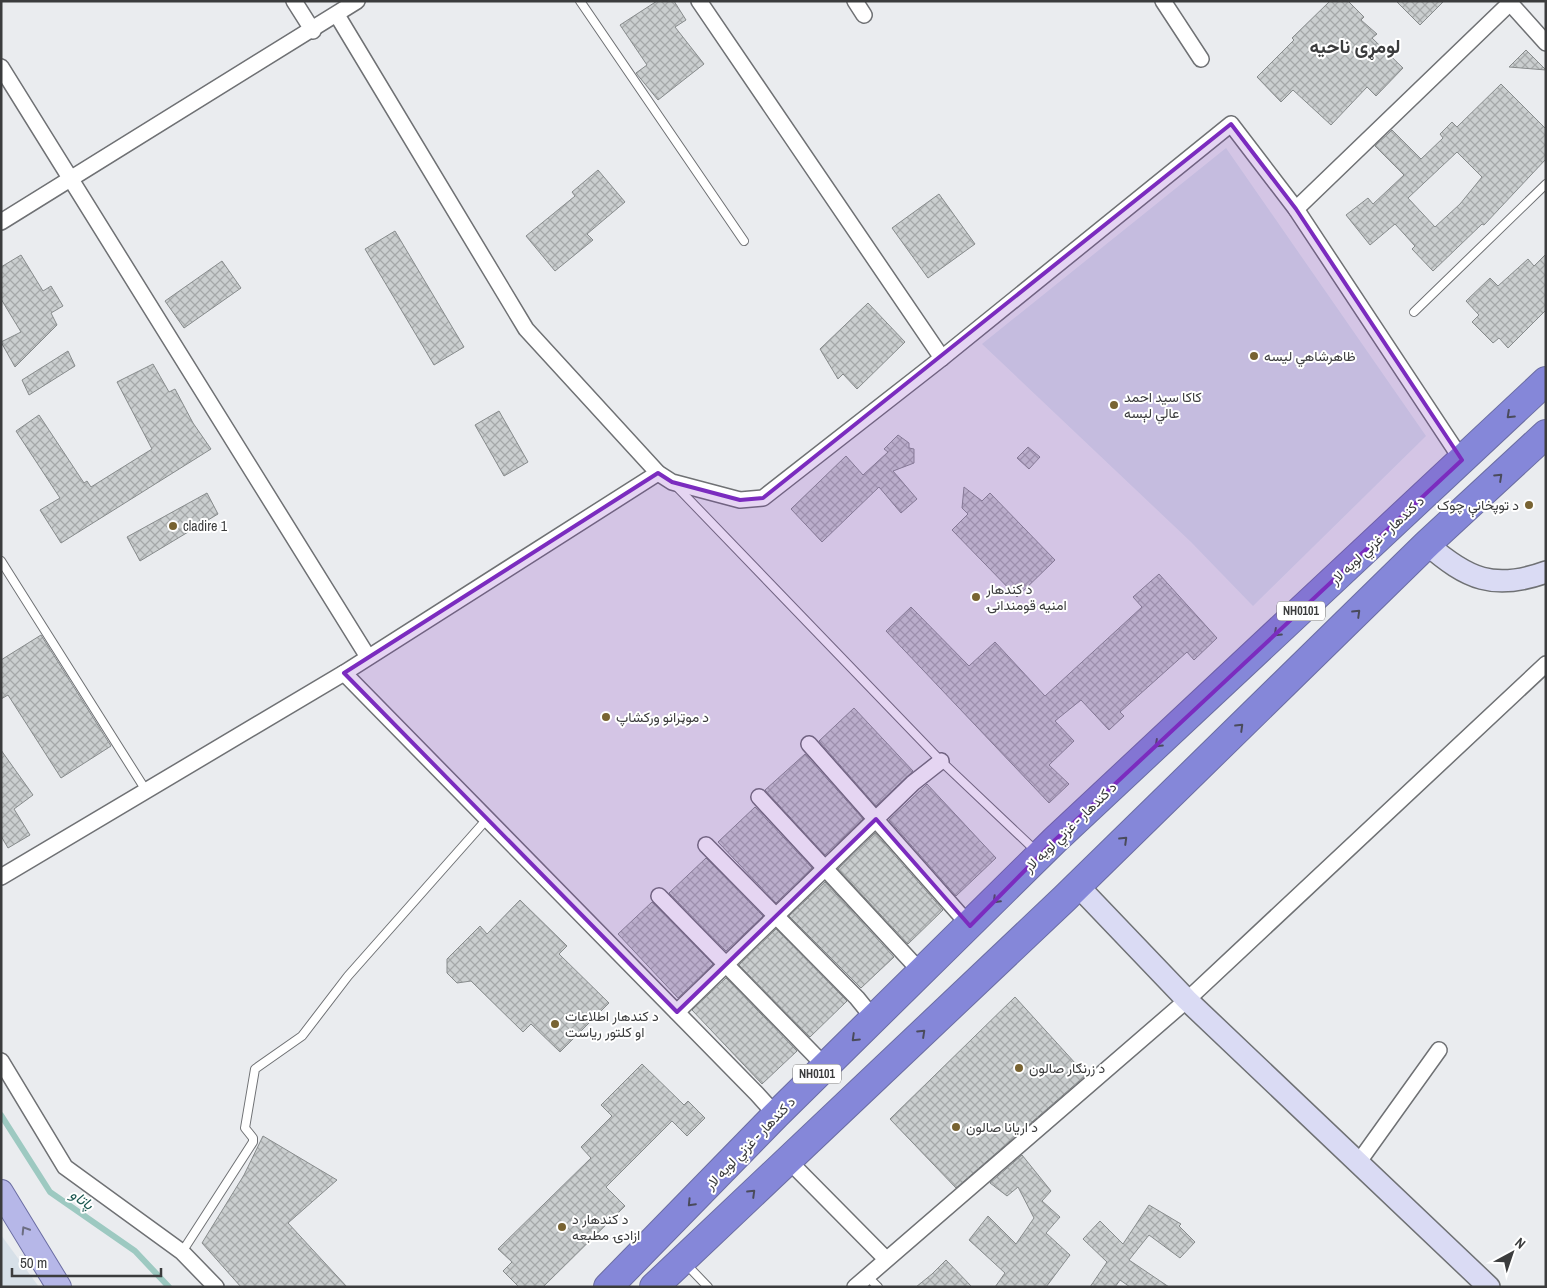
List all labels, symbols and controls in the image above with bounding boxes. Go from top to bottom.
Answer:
district label: لومړی ناحیه [1310,33,1400,60]
place label: ظاهرشاهي لیسه [1264,347,1356,368]
marker: ظاهرشاهي لیسه [1248,350,1260,362]
place label: کاکا سید احمد عالي لېسه [1124,388,1202,425]
marker: کاکا سید احمد عالي لېسه [1108,399,1120,411]
one-way arrow [1507,409,1516,418]
one-way arrow [1494,474,1503,483]
street label: د کندهار - غزني لويه لار [1325,491,1430,591]
place label: د توپخانې چوک [1437,496,1519,518]
marker: د توپخانې چوک [1523,499,1535,511]
place label: cladire 1 [183,517,228,535]
marker: cladire 1 [167,520,179,532]
place label: د کندهار امنيه قومندانۍ [985,580,1067,614]
marker: د کندهار امنيه قومندانۍ [970,591,982,603]
road number: NH0101 [1277,602,1325,620]
one-way arrow [1351,610,1360,619]
one-way arrow [1273,627,1282,636]
place label: د موټرانو ورکشاپ [616,708,709,727]
marker: د موټرانو ورکشاپ [600,711,612,723]
one-way arrow [1234,724,1243,733]
one-way arrow [1154,738,1163,747]
street label: د کندهار - غزني لويه لار [1019,778,1123,879]
one-way arrow [1118,837,1127,846]
one-way arrow [993,894,1002,903]
place label: د کندهار اطلاعات او کلتور رياست [565,1007,659,1041]
marker: د کندهار اطلاعات او کلتور رياست [549,1018,561,1030]
one-way arrow [916,1030,925,1039]
one-way arrow [852,1032,861,1041]
place label: د زرنګار صالون [1029,1059,1106,1077]
marker: د زرنګار صالون [1013,1062,1025,1074]
road number: NH0101 [793,1064,841,1084]
street label: د کندهار - غزني لويه لار [700,1092,801,1196]
place label: د اریانا صالون [966,1118,1038,1136]
marker: د اریانا صالون [950,1121,962,1133]
water label: پاتاو [66,1183,98,1215]
one-way arrow [747,1190,756,1199]
one-way arrow [688,1197,697,1206]
place label: د کندهار د ازادۍ مطبعه [572,1210,640,1244]
marker: د کندهار د ازادۍ مطبعه [556,1221,568,1233]
one-way arrow [21,1227,31,1236]
north arrow [1487,1228,1537,1278]
text: N [1511,1233,1529,1253]
scale bar [12,1246,161,1278]
text: 50 m [20,1252,47,1273]

